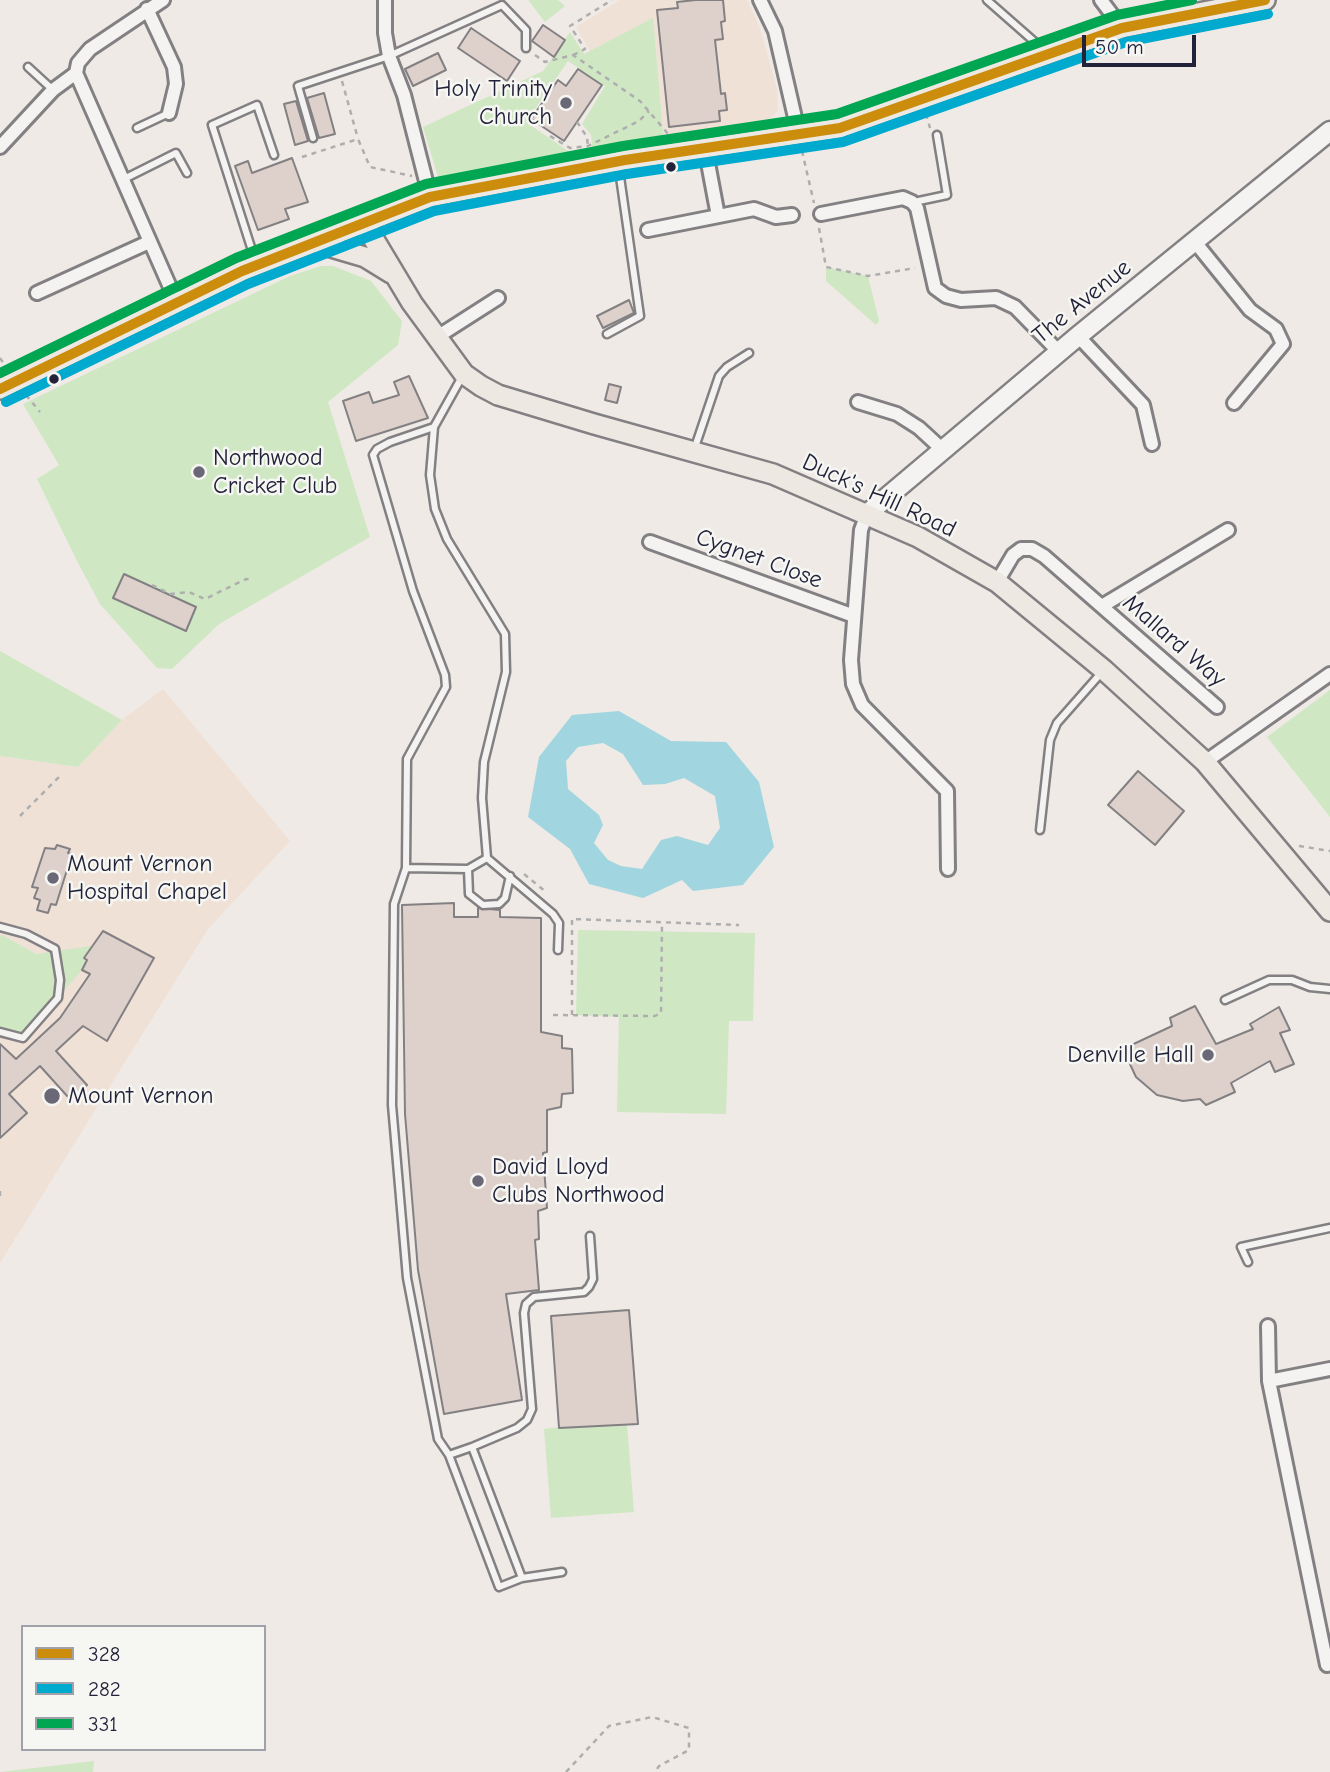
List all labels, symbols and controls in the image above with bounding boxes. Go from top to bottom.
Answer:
scale bar [1085,21,1199,65]
text: 50 m [1095,35,1144,59]
place label: Holy Trinity Church [434,75,552,131]
marker: Holy Trinity Church [558,95,574,111]
unlabelled marker [664,160,678,174]
street label: The Avenue [1027,254,1137,350]
unlabelled marker [47,372,61,386]
place label: Northwood Cricket Club [213,444,337,500]
street label: Duck's Hill Road [798,448,960,544]
marker: Northwood Cricket Club [191,464,207,480]
street label: Cygnet Close [692,523,826,595]
street label: Mallard Way [1117,588,1231,694]
place label: Mount Vernon Hospital Chapel [67,850,227,906]
marker: Mount Vernon Hospital Chapel [45,870,61,886]
place label: Denville Hall [1067,1041,1194,1069]
marker: Denville Hall [1200,1047,1216,1063]
place label: Mount Vernon [68,1082,213,1110]
marker: Mount Vernon [42,1086,62,1106]
place label: David Lloyd Clubs Northwood [492,1153,665,1209]
marker: David Lloyd Clubs Northwood [470,1173,486,1189]
legend [21,1625,266,1751]
text: 328 [88,1642,120,1666]
text: 282 [88,1677,121,1701]
text: 331 [88,1712,118,1736]

